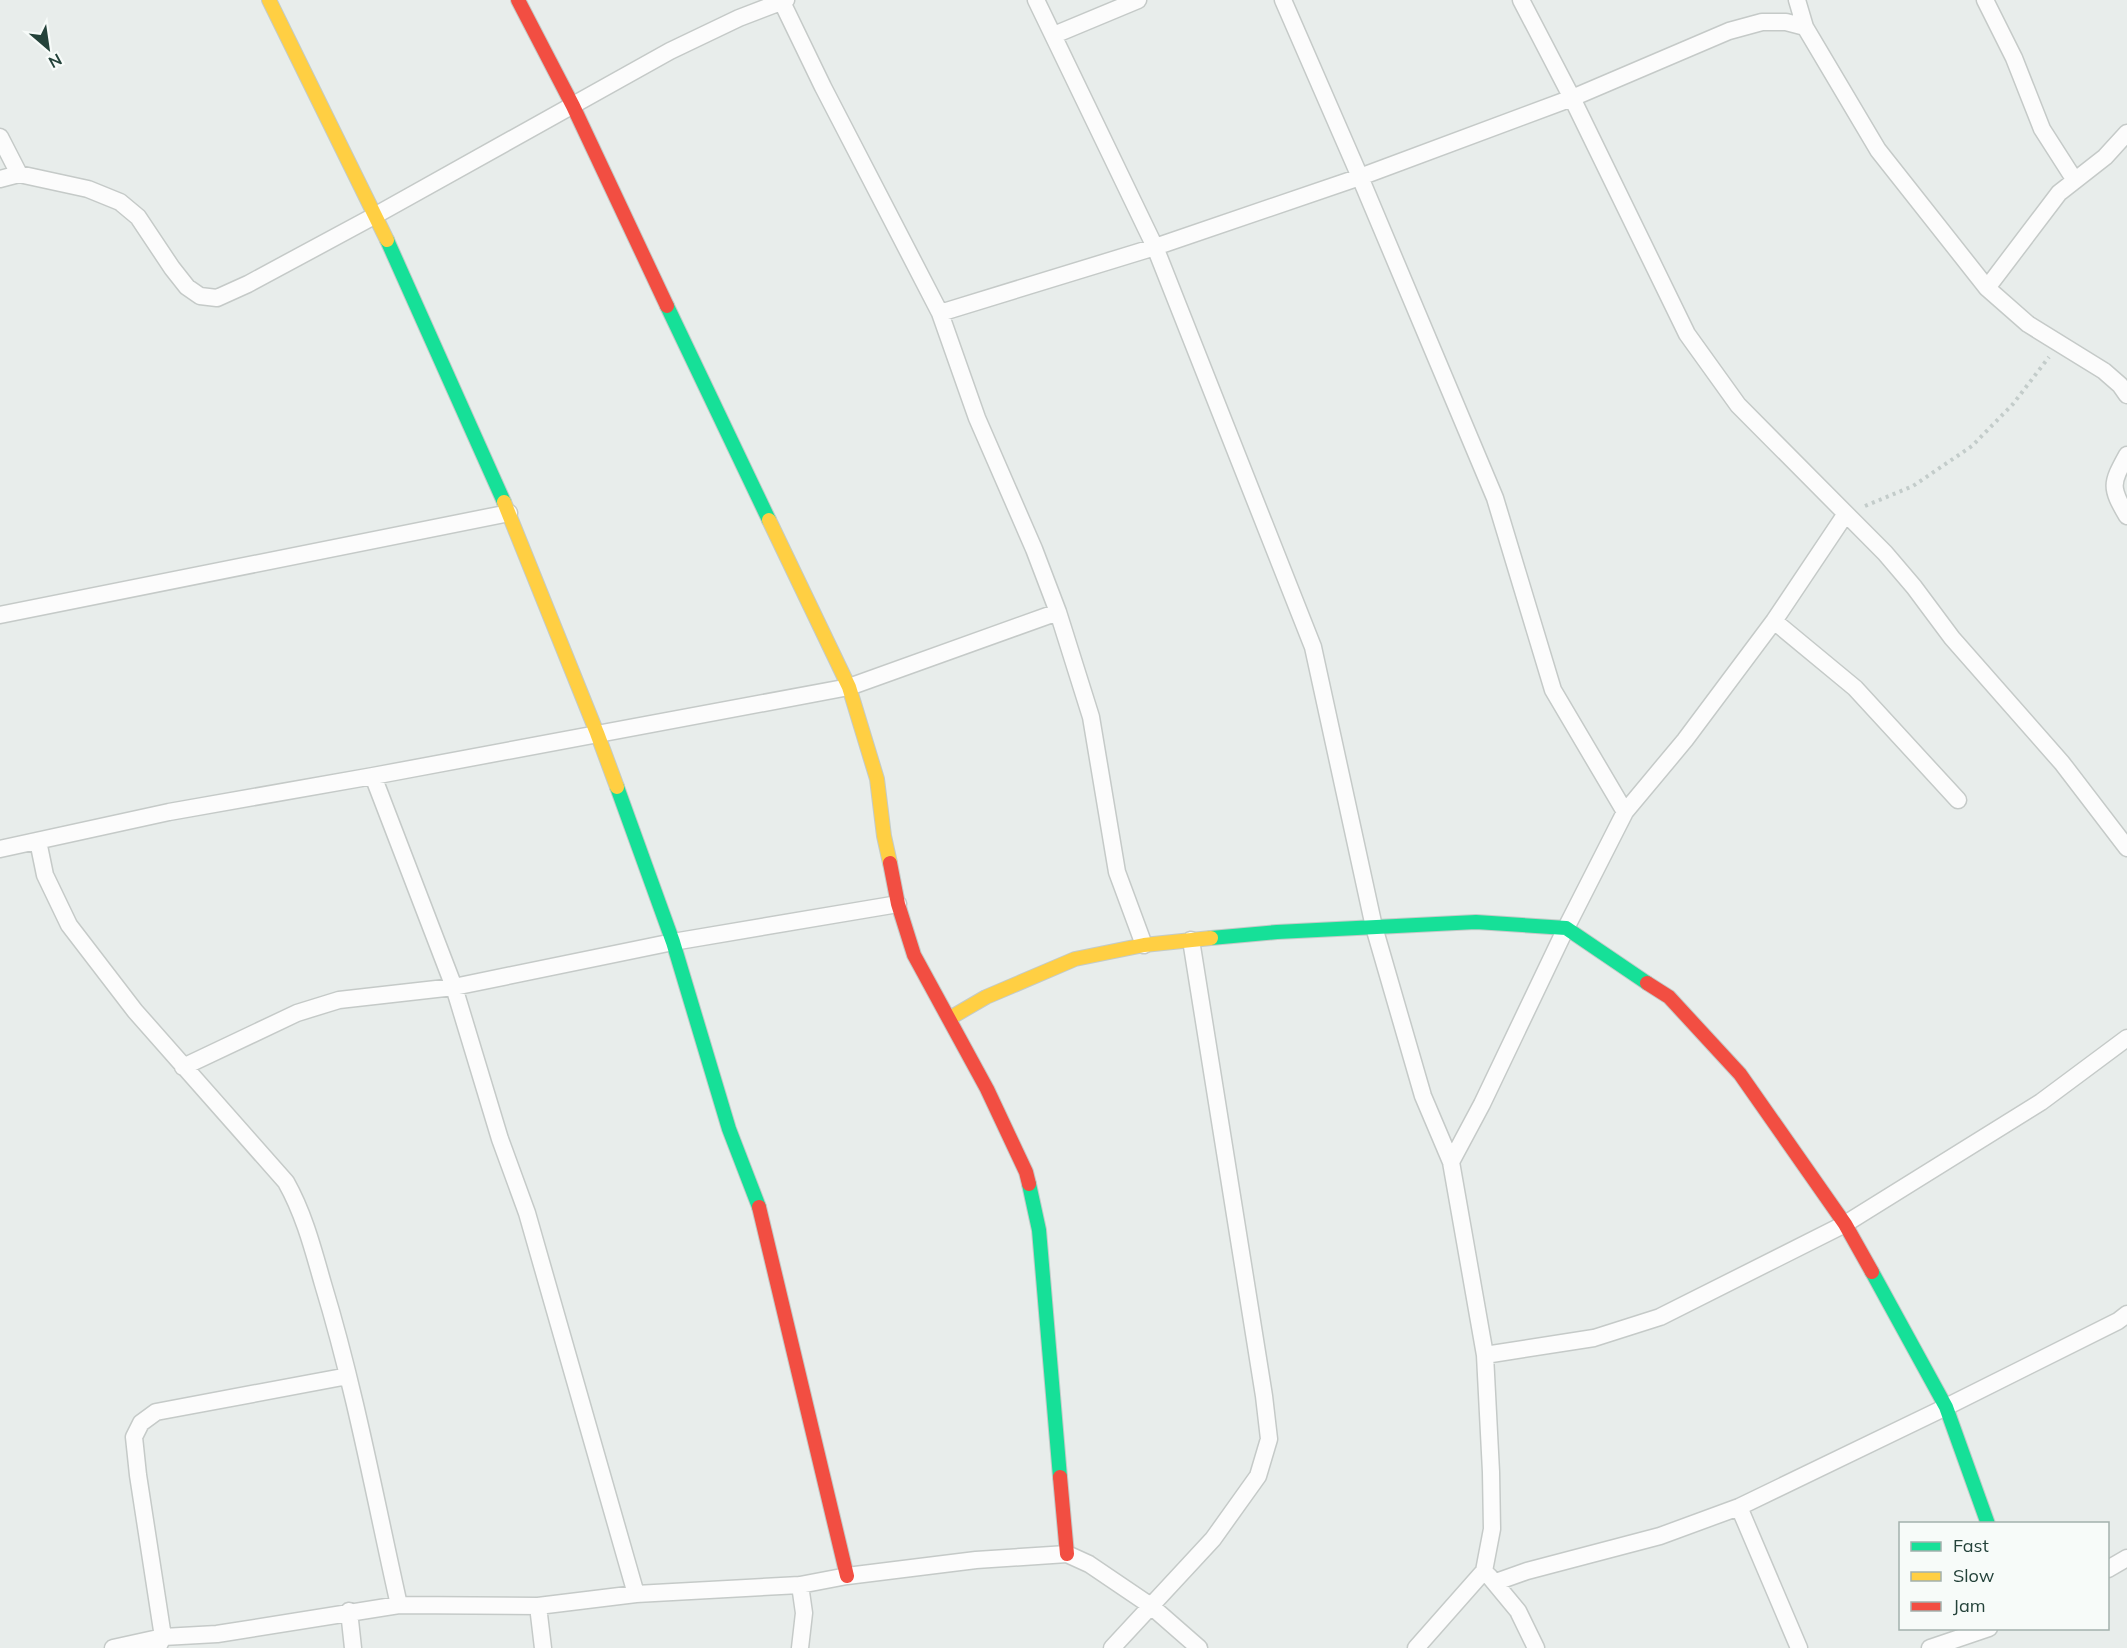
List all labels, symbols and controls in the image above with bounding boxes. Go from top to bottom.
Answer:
north arrow [18,18,78,78]
text: N [45,49,65,73]
legend [1899,1522,2109,1630]
text: Fast [1953,1534,1989,1557]
text: Slow [1953,1564,1995,1587]
text: Jam [1953,1594,1986,1617]

